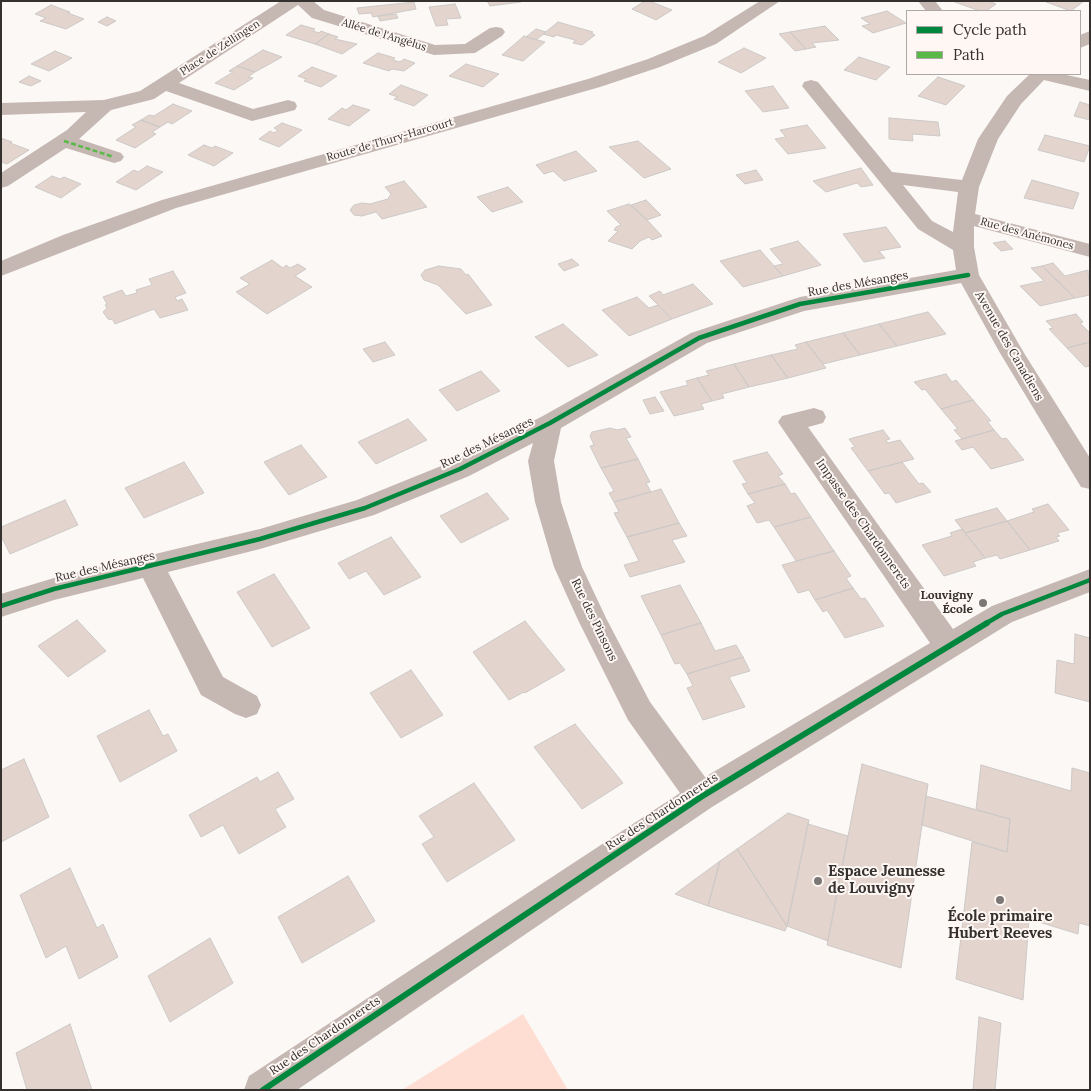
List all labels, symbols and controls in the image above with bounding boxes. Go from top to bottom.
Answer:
legend [906,10,1081,75]
street label: Allée de l'Angélus [340,16,428,54]
street label: Place de Zellingen [178,17,262,79]
text: Cycle path [953,20,1027,39]
text: Path [953,45,984,64]
street label: Route de Thury-Harcourt [325,116,455,164]
street label: Rue des Anémones [979,215,1075,253]
street label: Rue des Mésanges [807,268,909,300]
street label: Avenue des Canadiens [972,289,1046,403]
street label: Rue des Mésanges [438,414,536,472]
street label: Impasse des Chardonnerets [813,456,913,592]
street label: Rue des Mésanges [54,549,156,585]
street label: Rue des Pinsons [568,576,620,664]
place label: Louvigny École [920,589,973,617]
marker: Louvigny École [977,597,989,609]
street label: Rue des Chardonnerets [603,770,721,854]
place label: Espace Jeunesse de Louvigny [828,863,945,898]
marker: Espace Jeunesse de Louvigny [812,875,824,887]
marker: École primaire Hubert Reeves [994,894,1006,906]
place label: École primaire Hubert Reeves [947,908,1053,943]
street label: Rue des Chardonnerets [267,994,383,1078]

